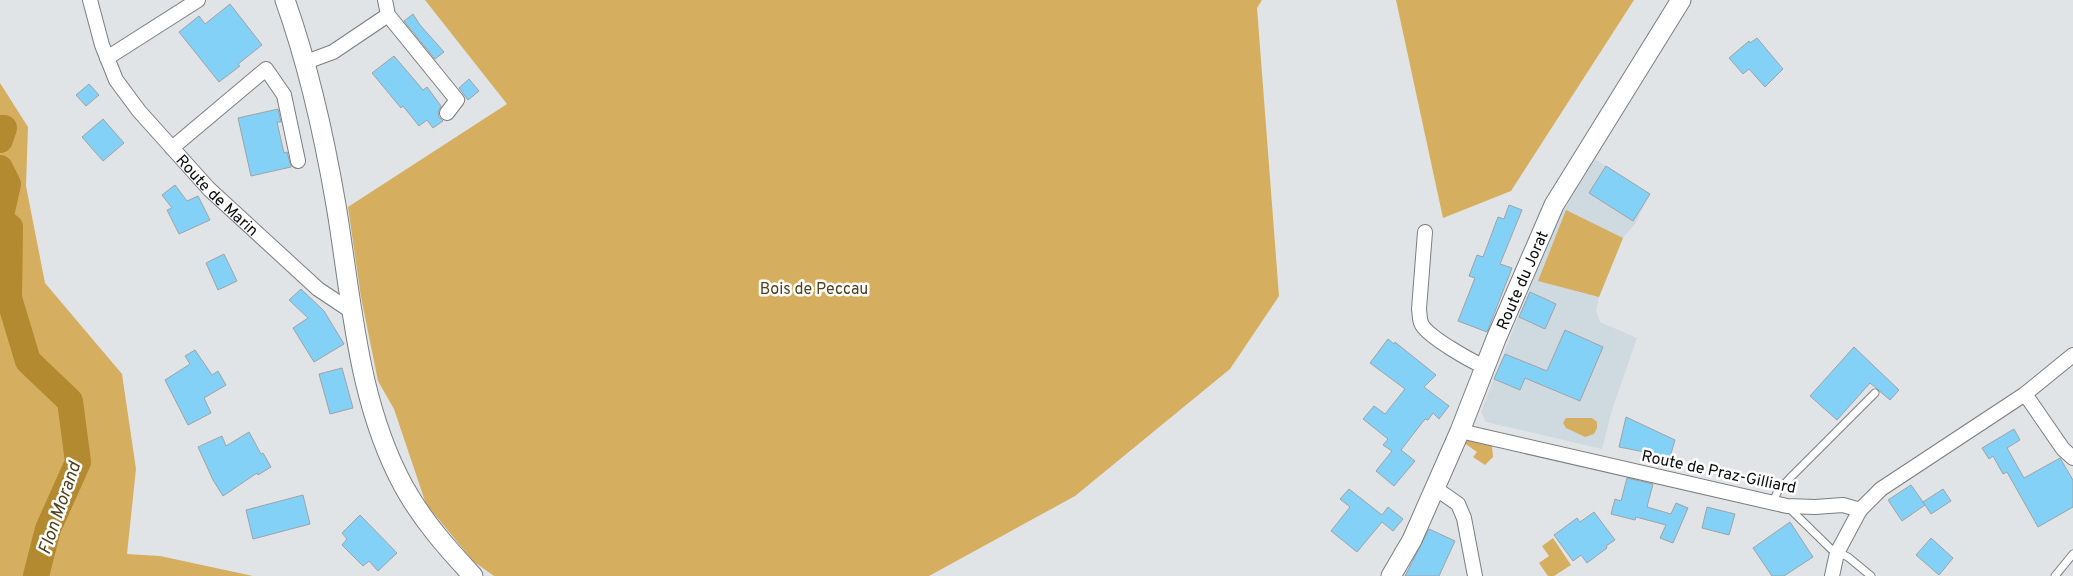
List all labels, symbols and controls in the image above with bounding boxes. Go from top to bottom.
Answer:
street label: Route de Marin [171,151,262,241]
street label: Route du Jorat [1493,228,1554,333]
park label: Bois de Peccau [760,280,868,300]
street label: Route de Praz-Gilliard [1639,447,1798,499]
water label: Flon Morand [34,458,87,558]

